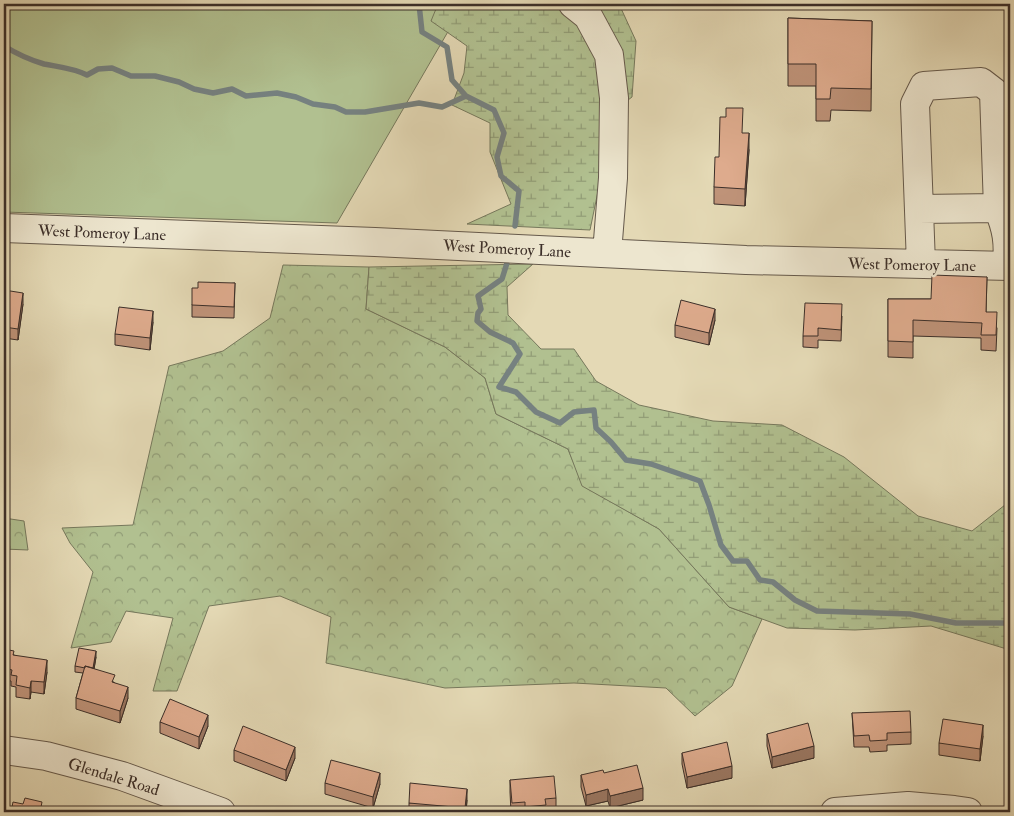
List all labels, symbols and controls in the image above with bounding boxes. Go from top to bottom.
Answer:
street label: West Pomeroy Lane [37,221,167,245]
street label: West Pomeroy Lane [441,236,572,262]
street label: West Pomeroy Lane [847,254,977,276]
street label: Glendale Road [66,754,162,800]

